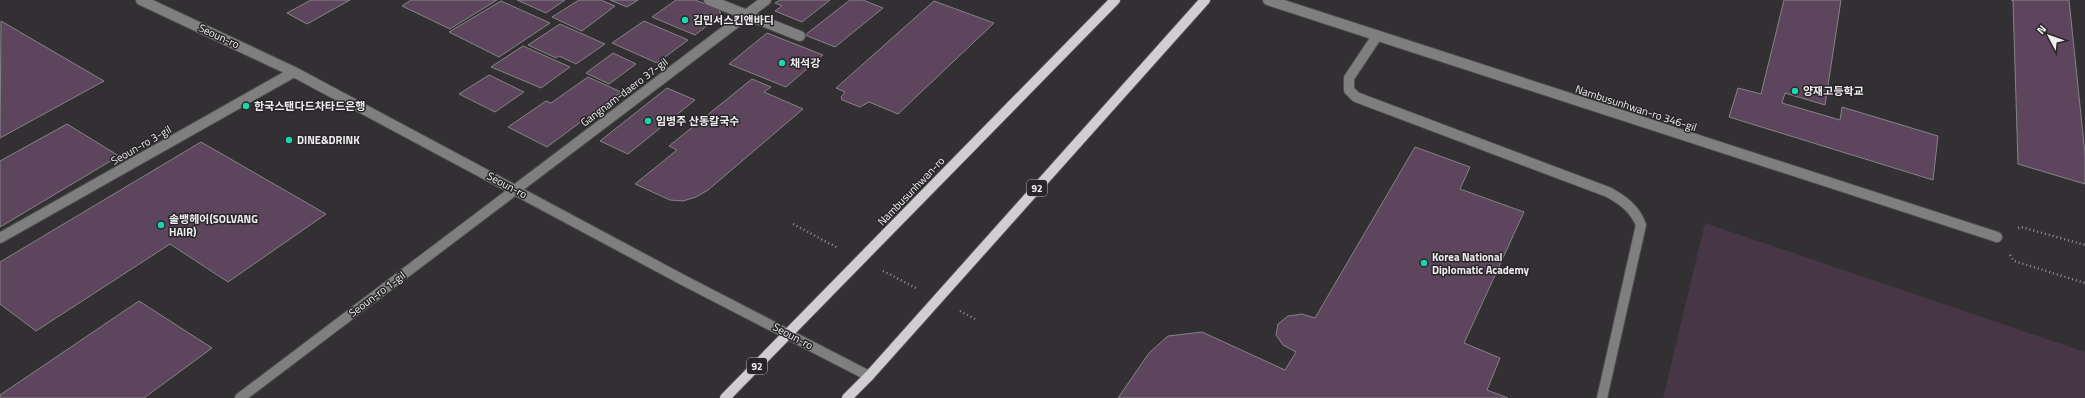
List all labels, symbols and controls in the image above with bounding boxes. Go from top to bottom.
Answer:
place label: 김민서스킨앤바디 [693,12,774,28]
marker: 김민서스킨앤바디 [680,15,690,25]
north arrow [2029,16,2069,56]
street label: Seoun-ro [196,20,242,52]
text: N [2033,21,2050,38]
street label: Gangnam-daero 37-gil [577,54,671,130]
place label: 채석강 [790,55,820,71]
marker: 채석강 [777,58,787,68]
street label: Nambusunhwan-ro 346-gil [1573,81,1699,135]
place label: 양재고등학교 [1803,83,1864,99]
marker: 양재고등학교 [1790,86,1800,96]
place label: 한국스탠다드차타드은행 [254,98,365,114]
marker: 한국스탠다드차타드은행 [241,101,251,111]
place label: 임병주 산동칼국수 [656,113,739,129]
marker: 임병주 산동칼국수 [643,116,653,126]
street label: Seoun-ro 3-gil [108,121,174,169]
place label: DINE&DRINK [297,132,360,148]
marker: DINE&DRINK [284,135,294,145]
street label: Nambusunhwan-ro [874,153,948,229]
street label: Seoun-ro [484,168,530,202]
road number: 92 [1027,180,1047,196]
place label: 솔뱅헤어(SOLVANG HAIR) [169,211,258,240]
marker: 솔뱅헤어(SOLVANG HAIR) [156,220,166,230]
place label: Korea National Diplomatic Academy [1432,249,1530,278]
marker: Korea National Diplomatic Academy [1419,258,1429,268]
street label: Seoun-ro 1-gil [345,267,409,321]
street label: Seoun-ro [770,319,816,353]
road number: 92 [747,358,767,374]

